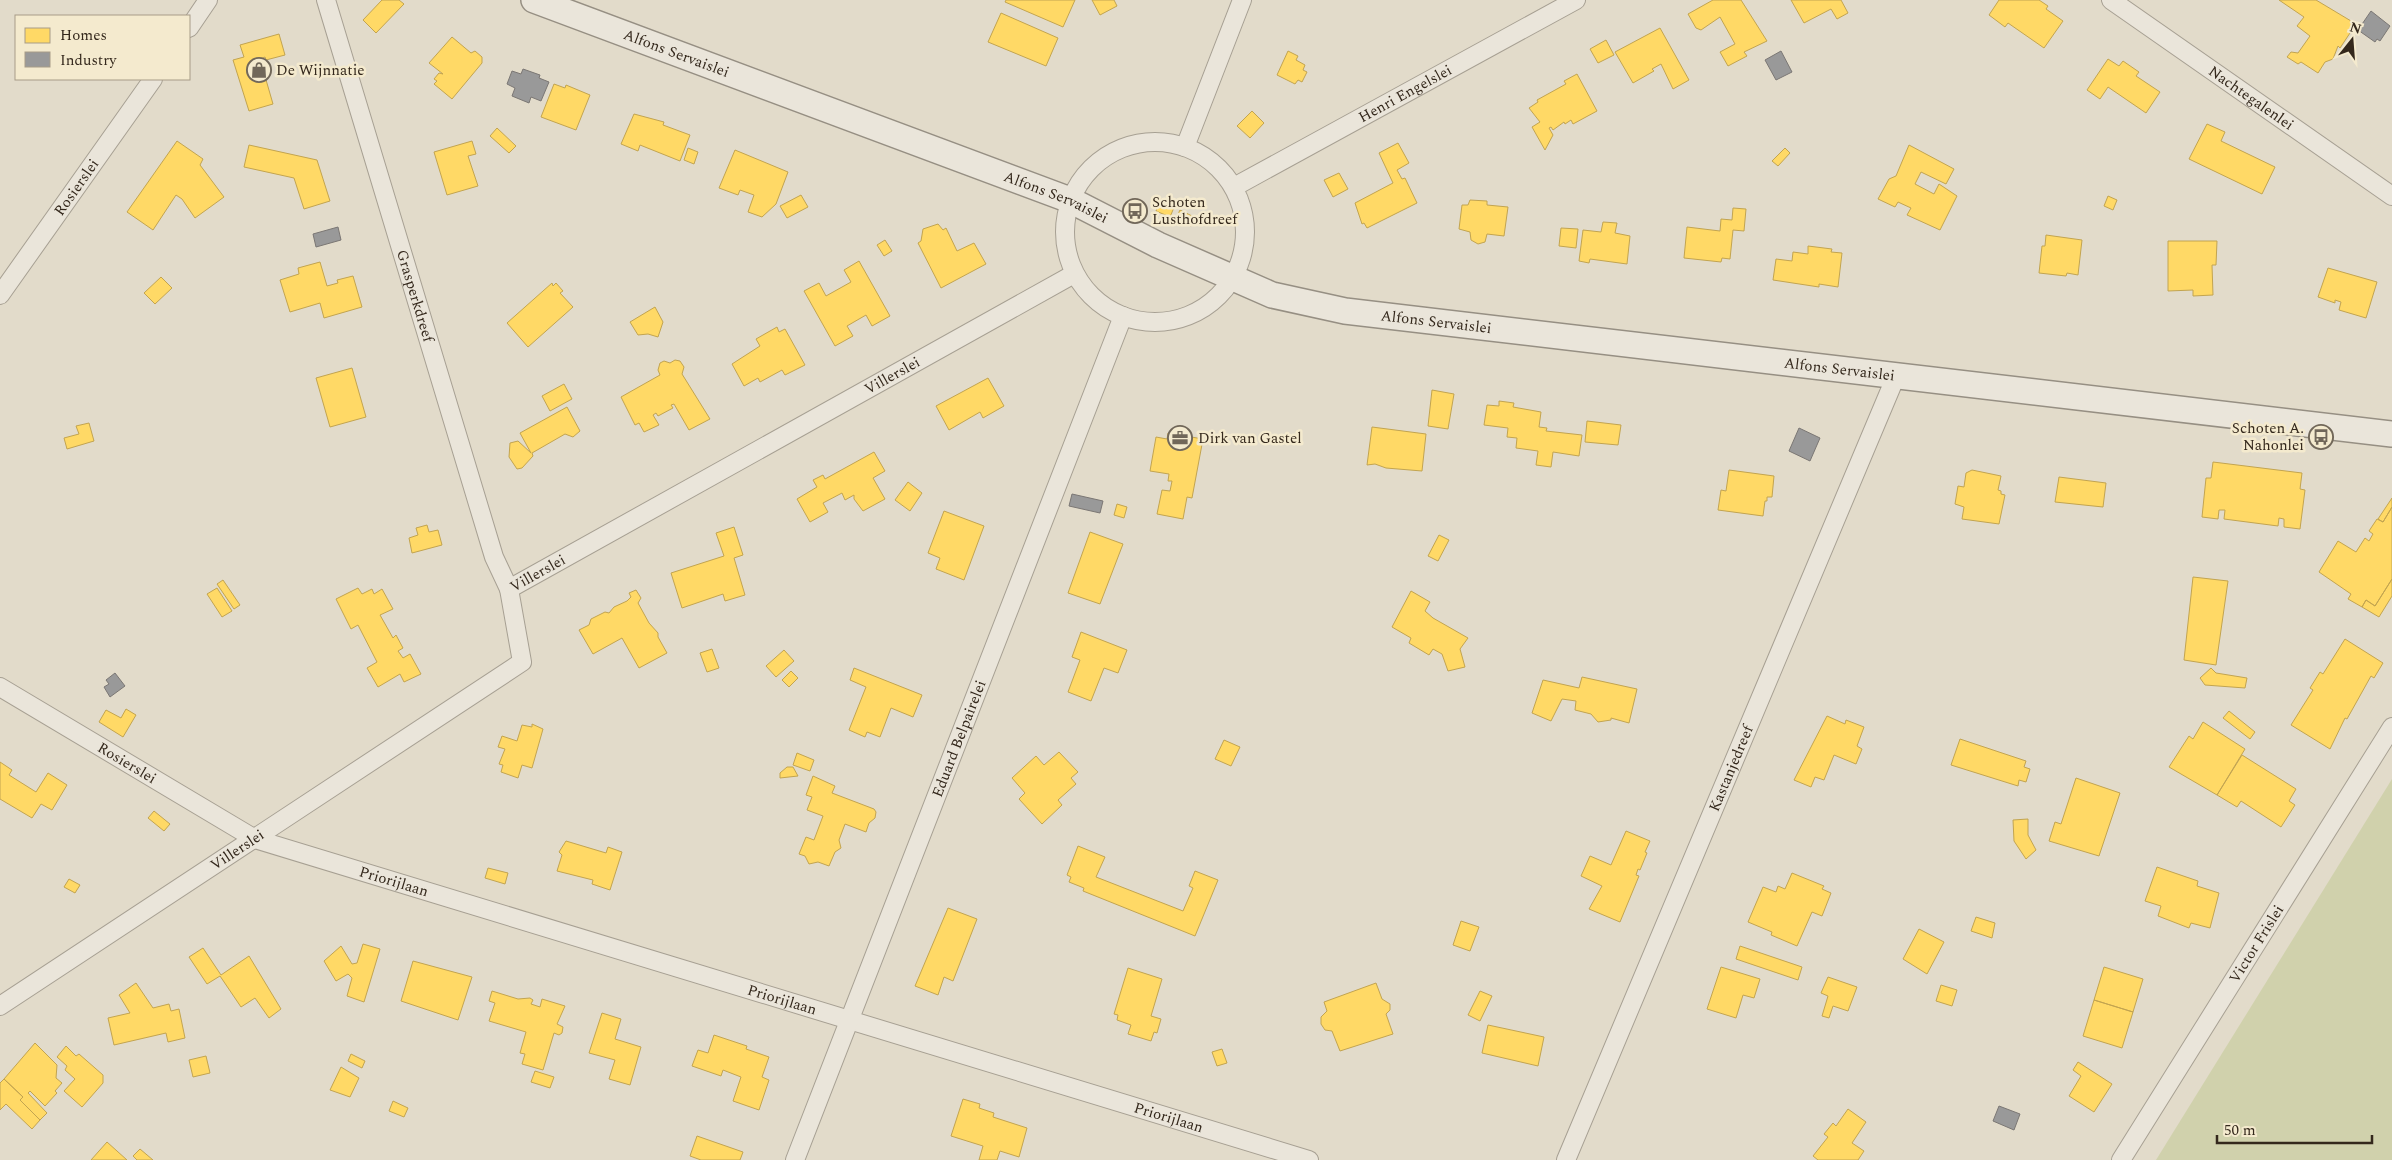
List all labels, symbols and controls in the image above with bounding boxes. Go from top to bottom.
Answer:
legend [15,15,190,80]
north arrow [2327,15,2377,65]
text: N [2347,16,2364,40]
street label: Alfons Servaislei [620,23,733,83]
text: Homes [60,24,107,47]
text: Industry [60,49,117,72]
shop icon: De Wijnnatie [246,57,272,83]
street label: Henri Engelslei [1354,58,1456,128]
place label: De Wijnnatie [276,59,365,82]
street label: Nachtegalenlei [2204,60,2299,136]
street label: Rosierslei [48,154,105,221]
street label: Alfons Servaislei [1001,165,1112,229]
place label: Schoten Lusthofdreef [1152,191,1239,231]
bus stop icon: Schoten Lusthofdreef [1122,198,1148,224]
street label: Grasperkdreef [390,247,441,347]
street label: Alfons Servaislei [1380,304,1493,340]
street label: Villerslei [860,351,924,400]
street label: Alfons Servaislei [1783,351,1896,387]
place label: Schoten A. Nahonlei [2232,417,2304,457]
bus stop icon: Schoten A. Nahonlei [2308,424,2334,450]
office icon: Dirk van Gastel [1167,425,1193,451]
place label: Dirk van Gastel [1198,427,1302,450]
street label: Villerslei [505,548,570,598]
street label: Eduard Belpairelei [926,677,992,801]
street label: Kastanjedreef [1703,720,1760,815]
street label: Rosierslei [93,736,161,789]
street label: Villerslei [205,823,269,876]
street label: Priorijlaan [356,860,432,903]
street label: Victor Frislei [2223,900,2290,987]
street label: Priorijlaan [745,978,820,1021]
street label: Priorijlaan [1131,1096,1206,1139]
scale bar [2217,1112,2372,1144]
text: 50 m [2224,1119,2256,1142]

